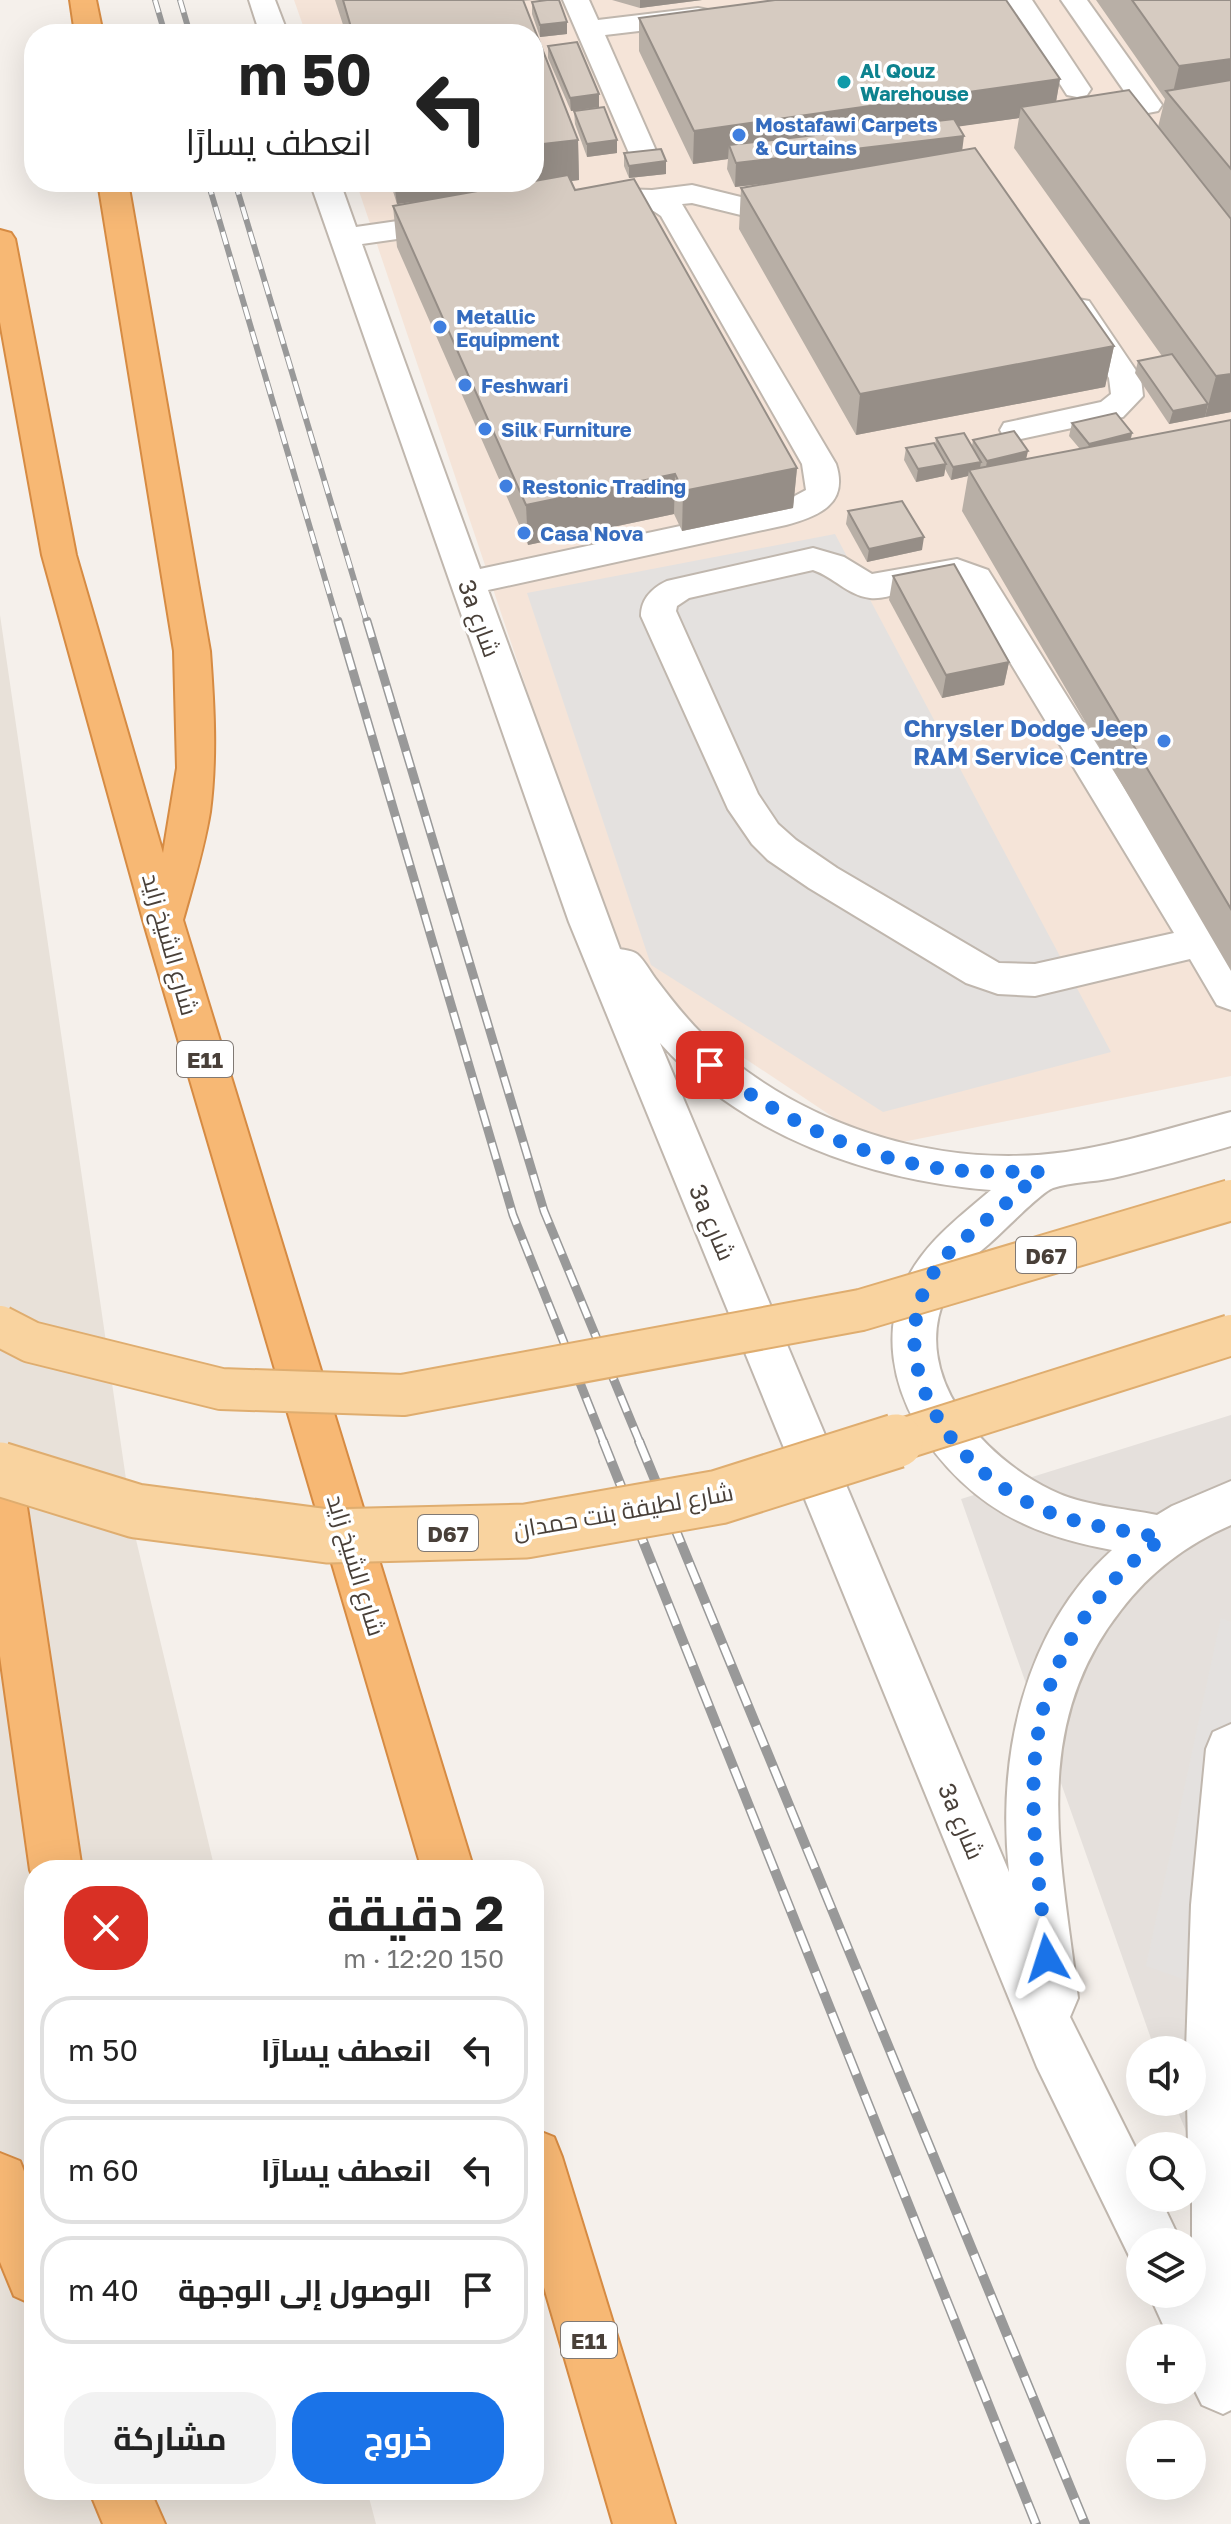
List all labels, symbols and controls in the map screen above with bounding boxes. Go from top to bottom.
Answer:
text: 50 m [238,40,372,107]
icon: left [400,56,504,160]
place label: Al Qouz Warehouse [860,58,969,105]
marker: Al Qouz Warehouse [835,73,853,91]
place label: Mostafawi Carpets & Curtains [755,112,938,159]
text: انعطف يسارًا [186,120,372,163]
marker: Mostafawi Carpets & Curtains [730,126,748,144]
place label: Metallic Equipment [456,304,560,351]
marker: Metallic Equipment [431,318,449,336]
place label: Feshwari [481,373,569,397]
marker: Feshwari [456,376,474,394]
place label: Silk Furniture [501,417,632,441]
marker: Silk Furniture [476,420,494,438]
place label: Restonic Trading [522,474,686,498]
marker: Restonic Trading [497,477,515,495]
place label: Casa Nova [540,521,643,545]
marker: Casa Nova [515,524,533,542]
street label: 3a شارع [450,575,507,662]
place label: Chrysler Dodge Jeep RAM Service Centre [903,713,1148,770]
marker: Chrysler Dodge Jeep RAM Service Centre [1155,732,1173,750]
street label: شارع الشيخ زايد [134,870,205,1019]
pin [676,1031,744,1099]
road number: E11 [177,1041,233,1077]
icon: arrive [688,1043,732,1087]
street label: 3a شارع [681,1179,742,1266]
road number: D67 [1016,1237,1076,1273]
street label: شارع لطيفة بنت حمدان [511,1476,736,1547]
street label: شارع الشيخ زايد [319,1491,392,1640]
road number: D67 [418,1515,478,1551]
street label: 3a شارع [930,1778,991,1865]
text: 2 دقيقة [327,1884,504,1942]
button: close [64,1886,148,1970]
position arrow [1005,1916,1089,2000]
text: 150 m · 12:20 [343,1943,504,1974]
icon: left [456,2028,500,2072]
text: 50 m [68,2032,138,2068]
text: انعطف يسارًا [261,2032,432,2068]
map controls [1126,2036,1206,2500]
button: sound [1126,2036,1206,2116]
button: search [1126,2132,1206,2212]
icon: left [456,2148,500,2192]
text: 60 m [68,2152,139,2188]
text: انعطف يسارًا [261,2152,432,2188]
button: layers [1126,2228,1206,2308]
icon: arrive [456,2268,500,2312]
text: 40 m [68,2272,139,2308]
text: الوصول إلى الوجهة [178,2272,432,2308]
road number: E11 [561,2322,617,2358]
button: + [1126,2324,1206,2404]
button: مشاركة [64,2392,276,2484]
button: خروج [292,2392,504,2484]
button: − [1126,2420,1206,2500]

